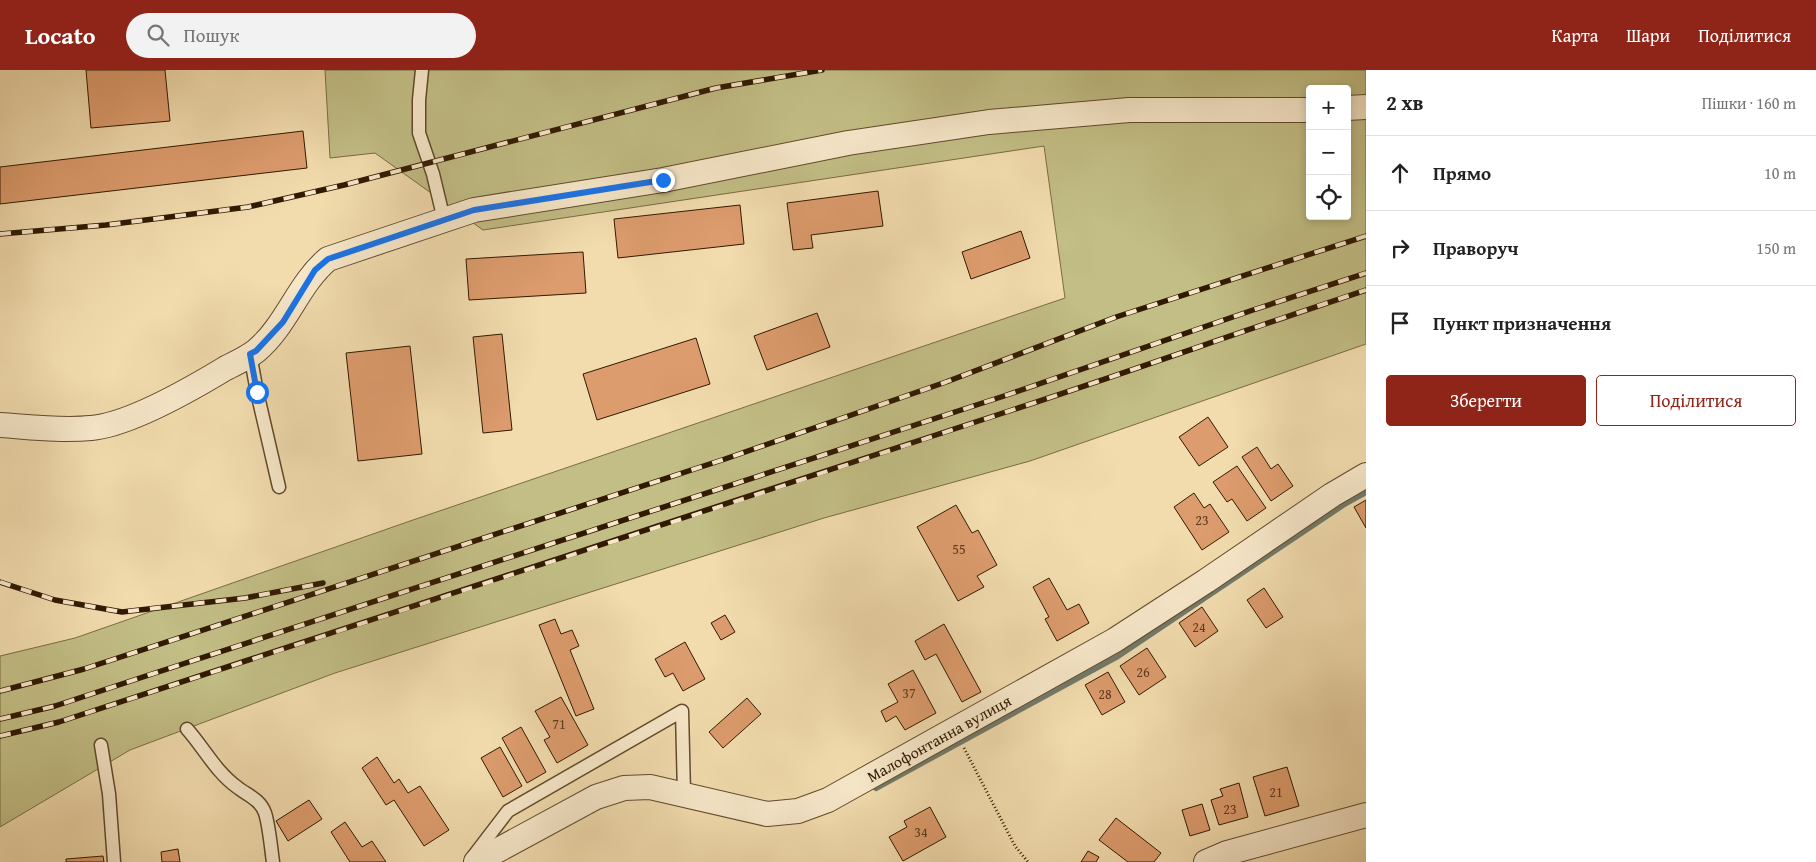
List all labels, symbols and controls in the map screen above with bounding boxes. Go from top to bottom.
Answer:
search box [126,13,476,58]
text: Locato [25,18,96,53]
icon: search [144,21,172,49]
text: Пошук [184,21,239,49]
text: Карта [1552,22,1598,49]
text: Шари [1626,22,1670,49]
text: Поділитися [1698,22,1791,49]
map controls [1306,85,1351,220]
button: + [1306,85,1351,130]
text: 2 хв [1386,87,1424,118]
text: Пішки · 160 m [1702,91,1796,115]
button: − [1306,130,1351,175]
icon: ahead [1386,159,1414,187]
text: Прямо [1433,159,1491,187]
text: 10 m [1764,161,1796,185]
route end [652,169,675,192]
button: locate [1306,175,1351,220]
icon: right [1386,234,1414,262]
text: Праворуч [1433,234,1518,262]
text: 150 m [1756,236,1796,260]
icon: arrive [1386,309,1414,337]
text: Пункт призначення [1433,309,1611,337]
button: Зберегти [1386,375,1586,426]
button: Поділитися [1596,375,1796,426]
route start [246,381,269,404]
house number: 23 [1195,510,1209,530]
house number: 55 [952,539,966,559]
house number: 24 [1192,617,1206,637]
house number: 26 [1136,662,1150,682]
house number: 37 [902,683,916,703]
house number: 28 [1098,684,1112,704]
street label: Малофонтанна вулиця [862,688,1015,788]
house number: 71 [552,714,566,734]
house number: 21 [1269,782,1283,802]
house number: 23 [1223,799,1237,819]
house number: 34 [914,822,928,842]

